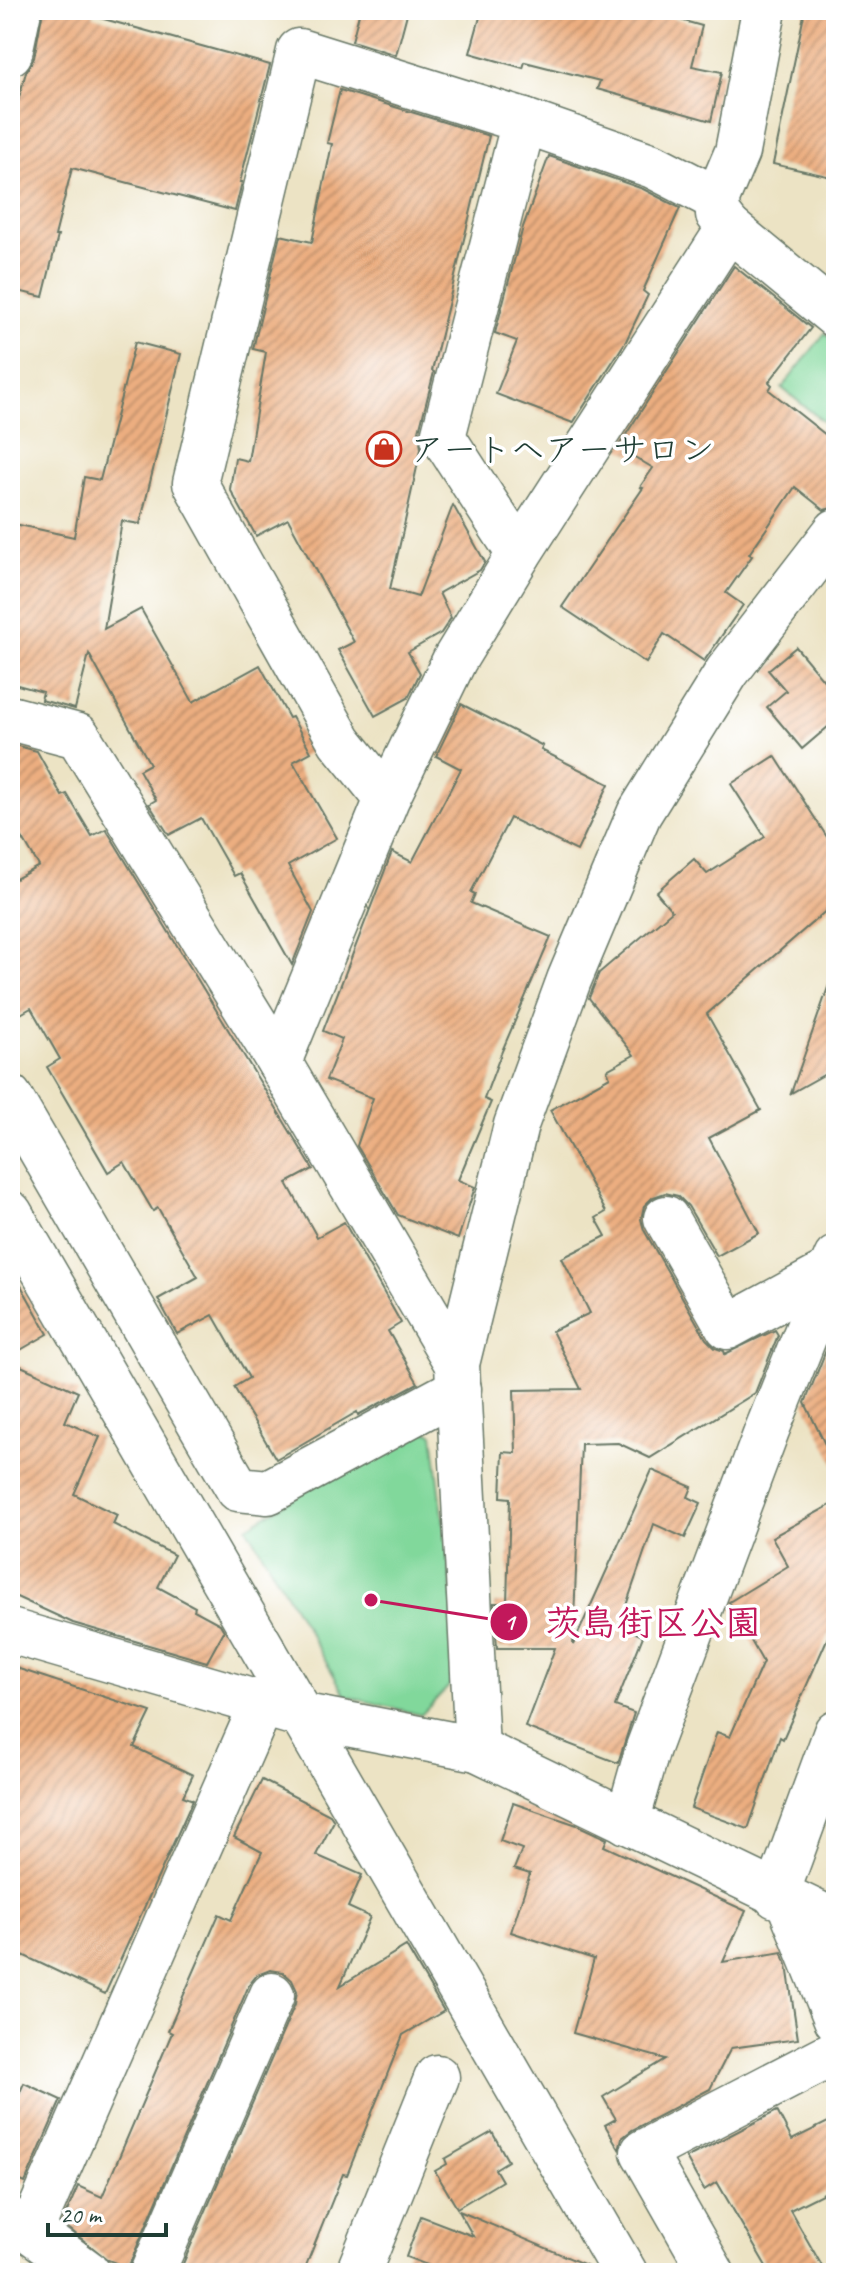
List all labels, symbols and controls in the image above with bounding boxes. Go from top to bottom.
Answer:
place label: アートヘアーサロン [410,428,715,471]
shop icon: アートヘアーサロン [365,430,403,468]
callout: 茨島街区公園 [489,1592,777,1652]
text: 茨島街区公園 [545,1600,761,1646]
text: 1 [504,1607,518,1637]
scale bar [48,2187,166,2237]
text: 20 m [60,2200,103,2230]

